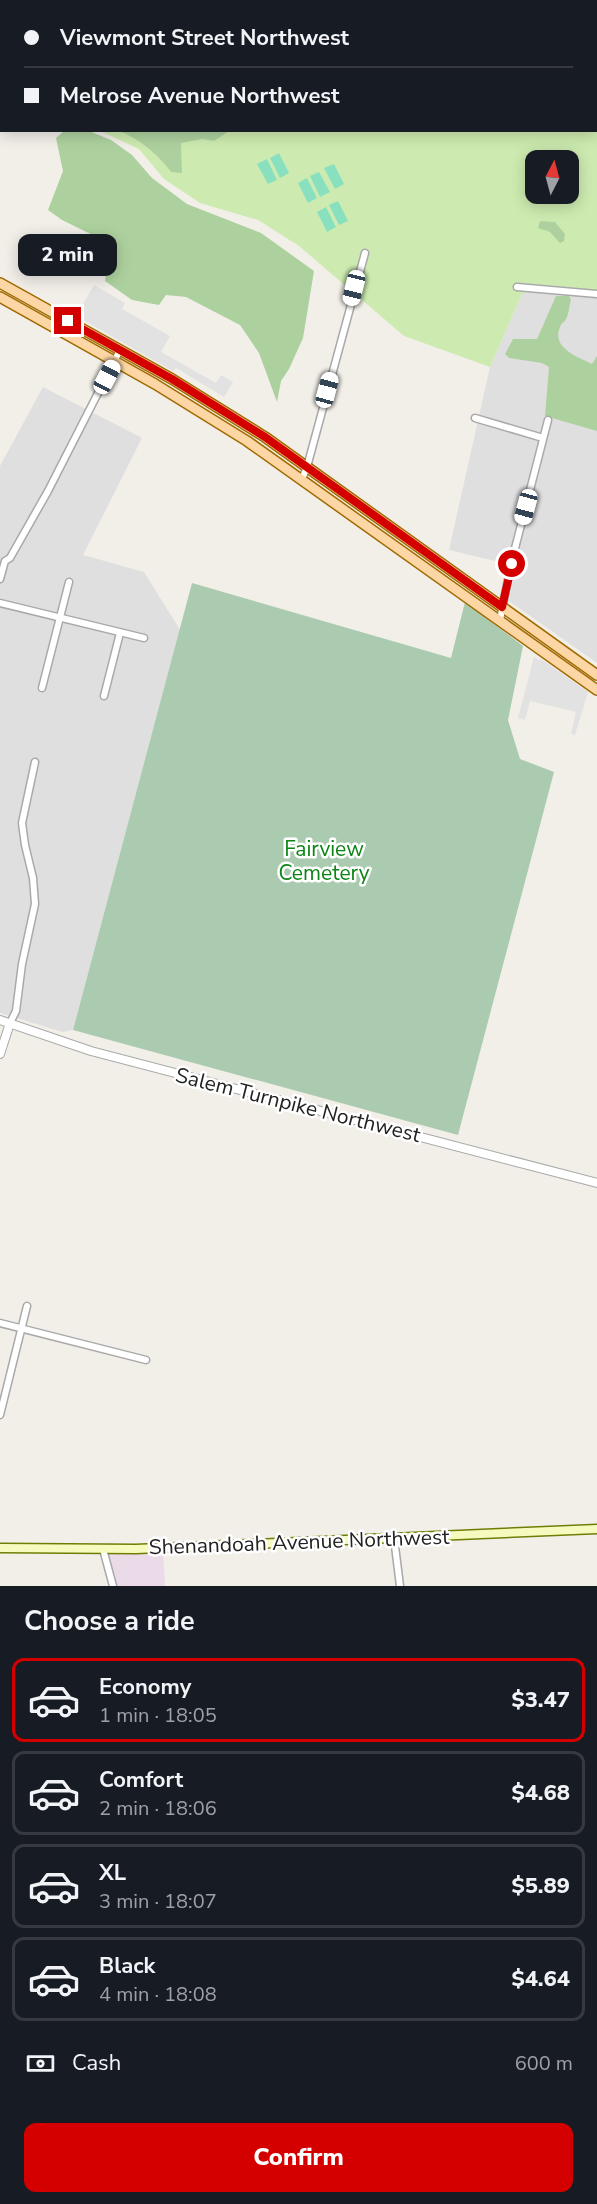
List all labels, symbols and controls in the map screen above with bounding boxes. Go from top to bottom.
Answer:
text: Viewmont Street Northwest [60,23,349,53]
text: Melrose Avenue Northwest [60,81,339,111]
north arrow [525,150,579,204]
map controls [525,150,579,204]
callout: 2 min [19,234,118,276]
text: 2 min [41,241,94,268]
car [341,268,367,308]
route end [54,307,81,334]
car [91,357,123,397]
car [314,370,340,410]
car [513,487,539,527]
route start [498,550,525,577]
park label: Fairview Cemetery [278,835,370,887]
street label: Salem Turnpike Northwest [173,1061,424,1149]
street label: Shenandoah Avenue Northwest [148,1523,450,1561]
text: Choose a ride [24,1603,195,1640]
text: Economy [99,1672,191,1702]
icon: car [27,1673,81,1727]
text: $3.47 [511,1685,570,1715]
text: 1 min · 18:05 [99,1702,217,1729]
text: Comfort [99,1765,183,1795]
icon: car [27,1766,81,1820]
text: $4.68 [511,1778,570,1808]
text: 2 min · 18:06 [99,1795,217,1822]
text: XL [99,1858,126,1888]
icon: car [27,1859,81,1913]
text: $5.89 [511,1871,570,1901]
text: 3 min · 18:07 [99,1888,217,1915]
text: Black [99,1951,155,1981]
icon: car [27,1952,81,2006]
text: $4.64 [511,1964,570,1994]
text: 4 min · 18:08 [99,1981,217,2008]
icon: cash [24,2047,57,2080]
text: Cash [72,2048,121,2078]
text: 600 m [515,2050,573,2077]
button: Confirm [24,2123,573,2192]

